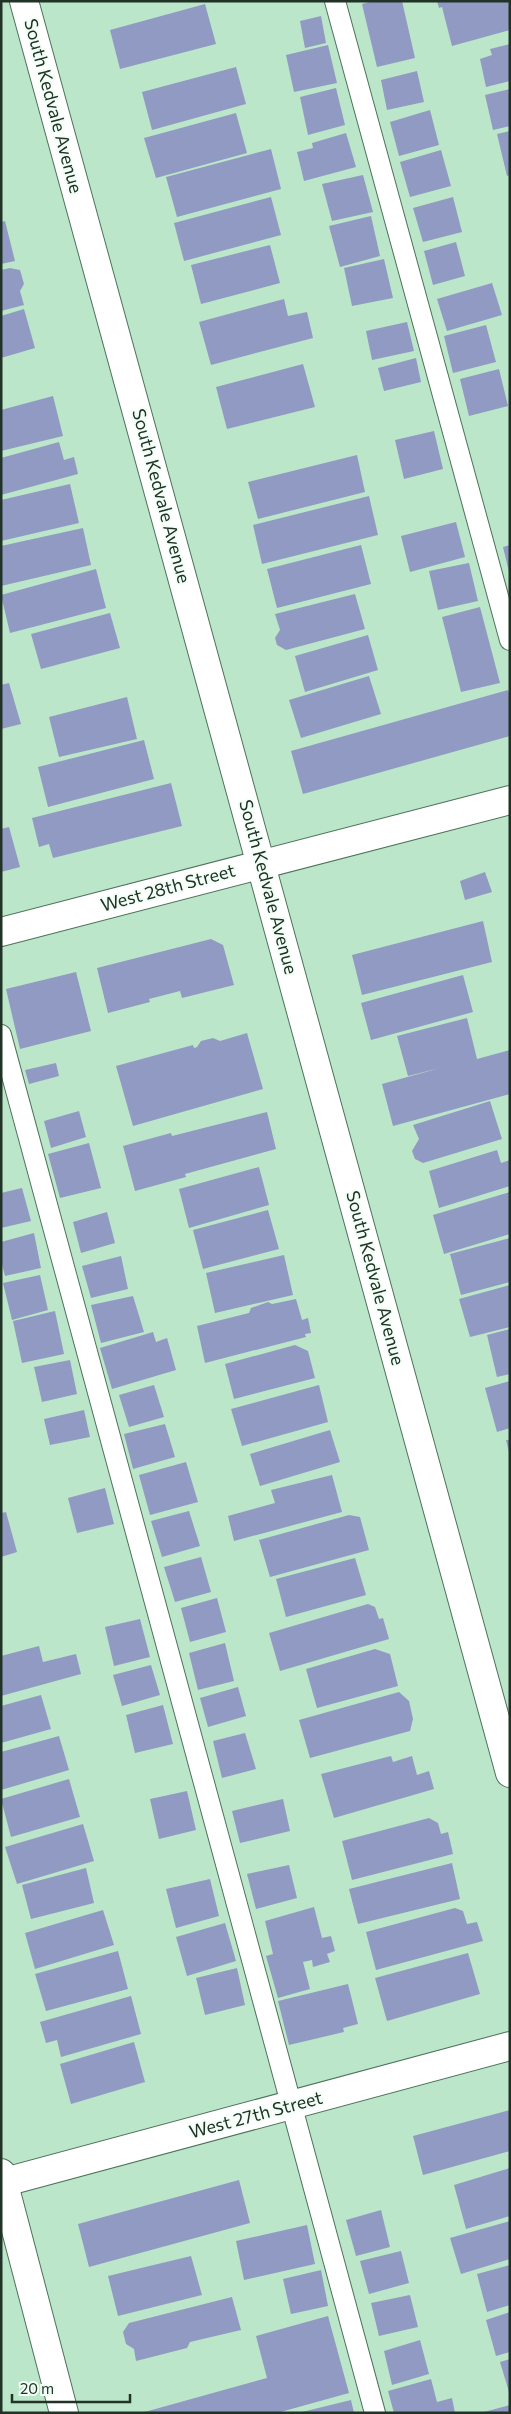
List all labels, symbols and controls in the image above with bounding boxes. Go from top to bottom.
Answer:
street label: South Kedvale Avenue [20,16,88,195]
street label: South Kedvale Avenue [128,406,196,585]
street label: South Kedvale Avenue [235,797,303,976]
street label: West 28th Street [98,858,237,916]
street label: South Kedvale Avenue [342,1188,410,1367]
street label: West 27th Street [187,2086,325,2142]
scale bar [12,2372,130,2404]
text: 20 m [20,2379,54,2397]

